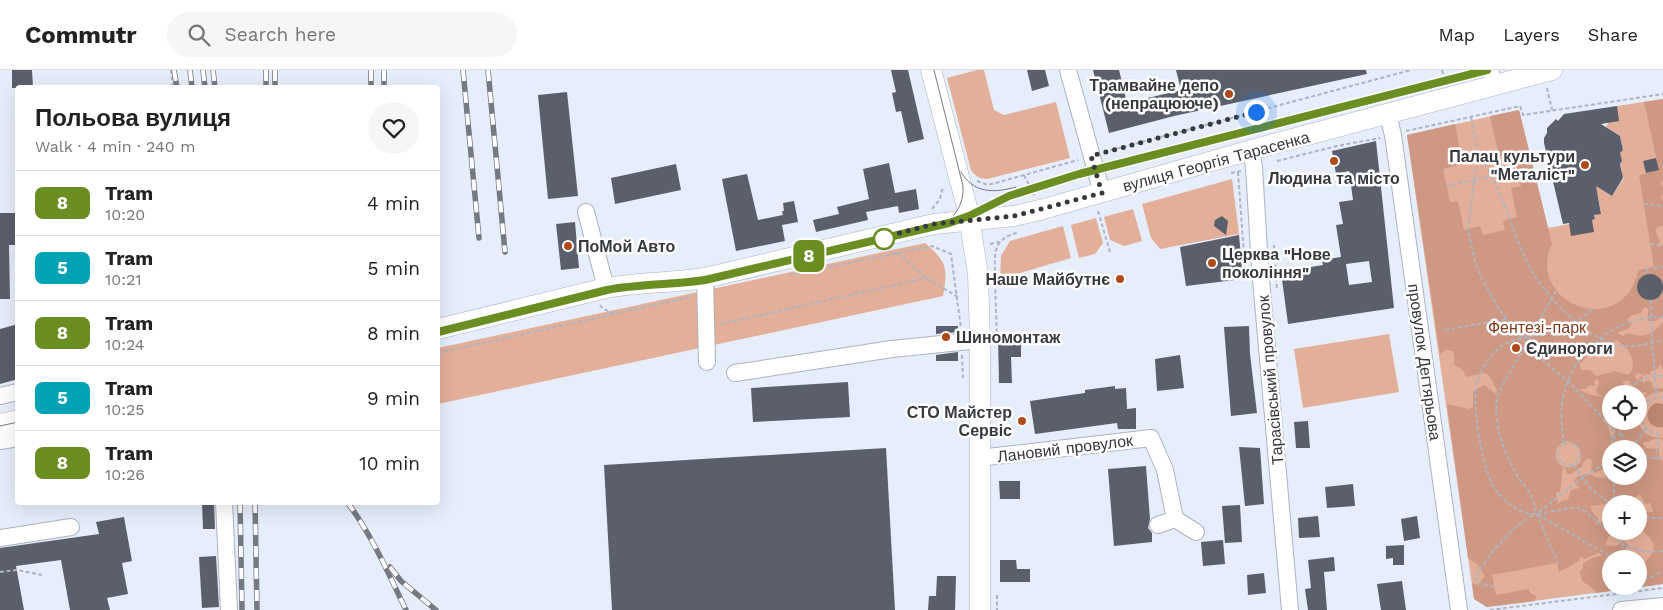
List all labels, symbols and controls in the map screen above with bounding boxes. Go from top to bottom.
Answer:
search box [167,12,517,57]
text: Commutr [25,21,137,49]
icon: search [185,21,213,49]
text: Search here [225,23,336,46]
text: Map [1438,24,1475,45]
text: Layers [1503,24,1560,45]
text: Share [1588,24,1638,45]
place label: Трамвайне депо (непрацююче) [1089,76,1219,113]
marker: Трамвайне депо (непрацююче) [1223,88,1235,100]
your location [1244,100,1269,125]
button: heart [368,102,420,154]
text: Польова вулиця [35,104,231,132]
street label: вулиця Георгія Тарасенка [1121,127,1312,196]
text: Walk · 4 min · 240 m [35,137,195,156]
place label: Палац культури "Металіст" [1449,147,1575,184]
marker: Людина та місто [1328,155,1340,167]
marker: Палац культури "Металіст" [1579,159,1591,171]
place label: Людина та місто [1268,169,1400,188]
text: Tram [105,182,153,205]
text: 8 [57,192,68,213]
text: 4 min [367,192,420,215]
text: 10:20 [105,205,145,224]
unlabelled marker [873,228,895,250]
place label: ПоМой Авто [578,237,676,256]
marker: ПоМой Авто [562,240,574,252]
line badge: 8 [793,240,825,272]
text: 8 [803,245,815,266]
place label: Церква "Нове покоління" [1222,245,1331,282]
text: Tram [105,247,153,270]
text: 5 [57,257,68,278]
text: 5 min [368,257,420,280]
marker: Церква "Нове покоління" [1206,257,1218,269]
text: 10:21 [105,270,142,289]
place label: Наше Майбутнє [985,270,1110,289]
marker: Наше Майбутнє [1114,273,1126,285]
street label: провулок Дегтярьова [1404,282,1445,442]
street label: Тарасівський провулок [1254,293,1287,465]
text: Tram [105,312,153,335]
park label: Фентезі-парк [1488,318,1587,337]
text: 8 [57,322,68,343]
text: 8 min [367,322,420,345]
place label: Шиномонтаж [956,328,1061,347]
marker: Шиномонтаж [940,331,952,343]
text: 10:24 [105,335,145,354]
place label: Єдинороги [1526,339,1613,358]
marker: Єдинороги [1510,342,1522,354]
text: Tram [105,377,153,400]
map controls [1602,385,1647,595]
button: locate [1602,385,1647,430]
text: 5 [57,387,68,408]
text: 9 min [367,387,420,410]
text: 10:25 [105,400,145,419]
place label: СТО Майстер Сервіс [907,403,1012,440]
marker: СТО Майстер Сервіс [1016,415,1028,427]
street label: Лановий провулок [996,431,1135,466]
button: layers [1602,440,1647,485]
text: Tram [105,442,153,465]
text: 8 [57,452,68,473]
text: 10 min [359,452,420,475]
text: 10:26 [105,465,145,484]
button: + [1602,495,1647,540]
button: − [1602,550,1647,595]

